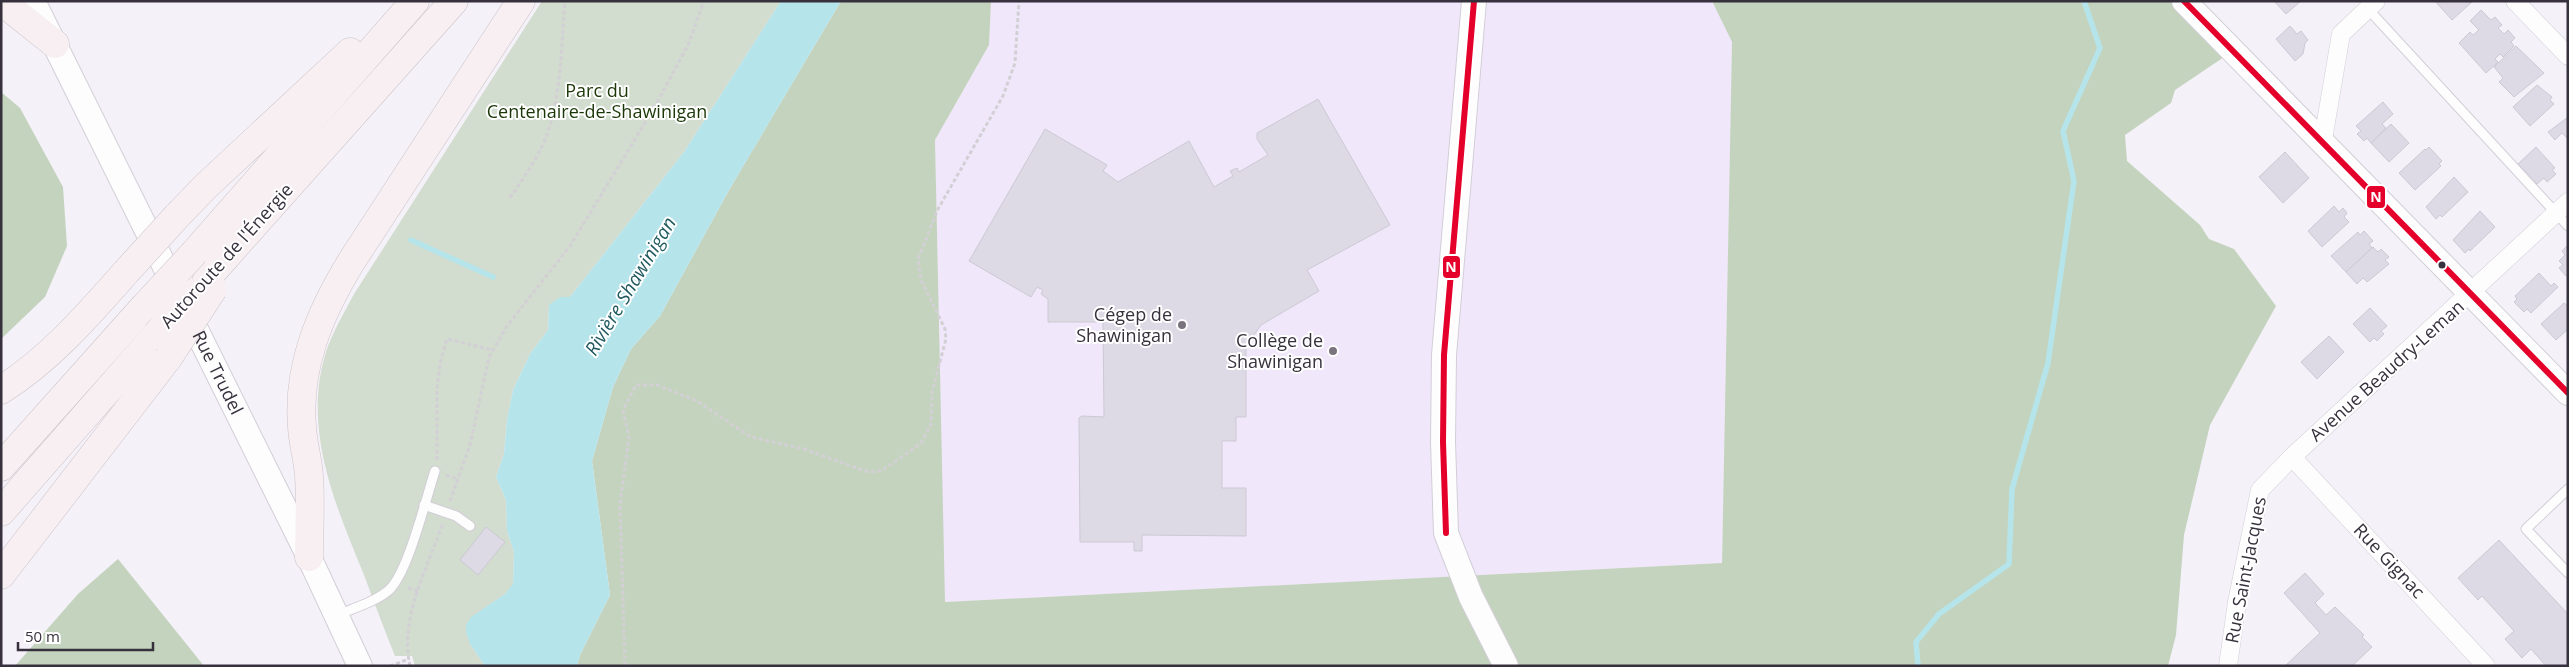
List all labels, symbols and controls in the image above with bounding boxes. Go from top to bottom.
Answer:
park label: Parc du Centenaire-de-Shawinigan [487,78,707,123]
street label: Autoroute de l'Énergie [155,178,298,333]
line badge: N [2366,185,2386,209]
text: N [2370,187,2382,206]
water label: Rivière Shawinigan [578,212,682,360]
line badge: N [1442,255,1461,279]
text: N [1445,257,1457,276]
unlabelled marker [2437,260,2447,270]
street label: Avenue Beaudry-Leman [2304,294,2469,446]
place label: Cégep de Shawinigan [1076,302,1172,347]
marker: Cégep de Shawinigan [1176,319,1188,331]
street label: Rue Trudel [187,326,249,418]
place label: Collège de Shawinigan [1227,328,1323,373]
marker: Collège de Shawinigan [1327,345,1339,357]
street label: Rue Saint-Jacques [2219,494,2271,645]
street label: Rue Gignac [2349,518,2431,603]
scale bar [18,620,152,652]
text: 50 m [25,626,60,646]

